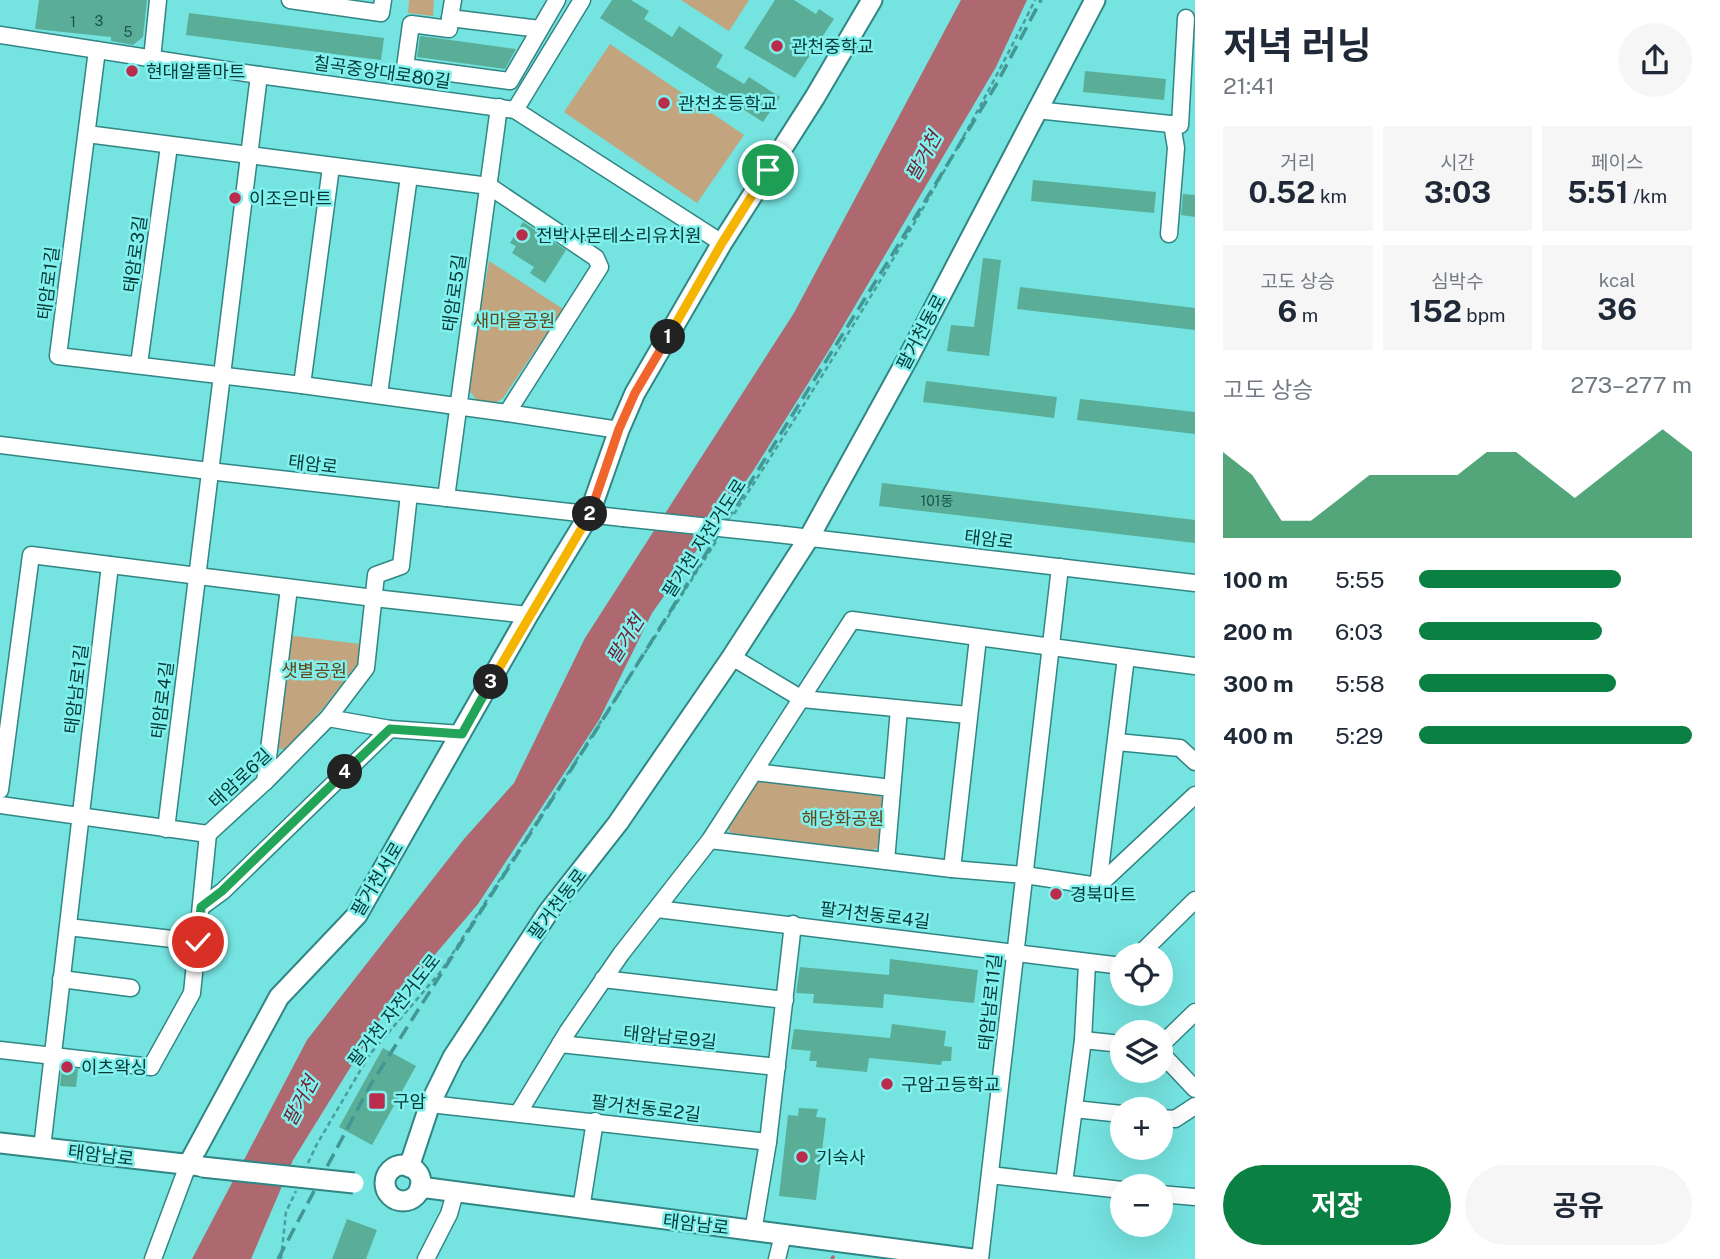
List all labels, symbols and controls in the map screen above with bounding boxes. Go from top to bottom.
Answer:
house number: 3 [95,13,104,29]
house number: 1 [70,14,76,30]
text: 저녁 러닝 [1223,23,1371,68]
button: share [1618,23,1692,97]
house number: 5 [124,24,133,40]
place label: 관천중학교 [791,36,874,57]
marker: 관천중학교 [769,38,785,54]
street label: 칠곡중앙대로80길 [312,52,452,92]
place label: 현대알뜰마트 [146,61,245,82]
marker: 현대알뜰마트 [124,63,140,79]
text: 21:41 [1223,72,1275,99]
place label: 관천초등학교 [678,93,777,114]
marker: 관천초등학교 [656,95,672,111]
water label: 팔거천 [901,126,946,184]
pin [738,140,798,200]
icon: arrive [749,151,787,189]
text: 거리 [1280,151,1315,173]
text: 시간 [1440,151,1475,173]
text: 페이스 [1591,151,1643,173]
text: 0.52 [1249,174,1315,210]
text: 3:03 [1424,174,1491,210]
text: 5:51 [1567,174,1629,210]
text: km [1315,185,1347,207]
text: /km [1629,185,1667,207]
place label: 이조은마트 [249,188,332,209]
marker: 이조은마트 [227,190,243,206]
street label: 태암로3길 [119,214,151,294]
place label: 전박사몬테소리유치원 [536,225,702,246]
marker: 전박사몬테소리유치원 [514,227,530,243]
street label: 태암로1길 [33,245,63,321]
street label: 태암로5길 [438,253,470,333]
text: kcal [1599,269,1636,291]
text: 고도 상승 [1261,270,1335,292]
text: 심박수 [1431,270,1484,292]
street label: 팔거천동로 [892,291,950,373]
text: 36 [1597,291,1637,327]
text: 6 [1277,293,1297,329]
text: 152 [1410,293,1462,329]
text: m [1297,304,1318,326]
text: bpm [1462,304,1505,326]
park label: 새마을공원 [473,310,555,331]
pin: 1 [650,320,686,354]
text: 1 [663,325,672,347]
text: 273–277 m [1571,371,1692,398]
text: 고도 상승 [1223,376,1313,403]
street label: 태암로 [287,451,339,477]
street label: 팔거천 자전거도로 [658,475,750,601]
house number: 101동 [921,493,954,509]
pin: 2 [572,496,608,532]
text: 2 [583,502,596,524]
street label: 태암로 [963,526,1015,552]
text: 100 m [1223,566,1288,593]
text: 5:55 [1335,566,1384,593]
water label: 팔거천 [602,610,649,667]
text: 200 m [1223,618,1293,645]
text: 6:03 [1335,618,1383,645]
street label: 태암남로1길 [60,643,92,735]
street label: 태암로4길 [147,660,177,740]
park label: 샛별공원 [281,660,347,681]
pin: 3 [474,664,508,700]
text: 3 [484,670,497,692]
text: 300 m [1223,670,1294,697]
text: 5:58 [1335,670,1385,697]
text: 400 m [1223,722,1293,749]
text: 5:29 [1335,722,1383,749]
street label: 태암로6길 [205,744,275,812]
pin: 4 [328,754,362,790]
text: 4 [338,760,351,782]
park label: 해당화공원 [802,808,884,829]
street label: 팔거천서로 [347,838,407,920]
street label: 팔거천동로 [524,865,590,943]
place label: 경북마트 [1070,884,1136,905]
marker: 경북마트 [1048,886,1064,902]
street label: 팔거천동로4길 [819,898,931,932]
pin [168,912,228,972]
icon: check [179,923,217,961]
map controls [1110,943,1173,1237]
button: locate [1110,943,1173,1006]
street label: 팔거천 자전거도로 [344,950,444,1070]
street label: 태암남로11길 [974,952,1006,1052]
button: layers [1110,1020,1173,1083]
street label: 태암남로9길 [622,1022,718,1052]
place label: 이츠왁싱 [81,1057,147,1078]
marker: 이츠왁싱 [59,1059,75,1075]
water label: 팔거천 [278,1071,323,1129]
place label: 구암고등학교 [901,1074,1000,1095]
marker: 구암고등학교 [879,1076,895,1092]
marker: 구암 [367,1091,387,1111]
place label: 구암 [393,1091,426,1112]
street label: 팔거천동로2길 [590,1091,702,1125]
button: + [1110,1097,1173,1160]
street label: 태암남로 [67,1141,135,1169]
place label: 기숙사 [816,1147,866,1168]
marker: 기숙사 [794,1149,810,1165]
button: 저장 [1223,1165,1451,1245]
button: 공유 [1465,1165,1692,1245]
button: − [1110,1174,1173,1237]
street label: 태암남로 [662,1210,730,1238]

